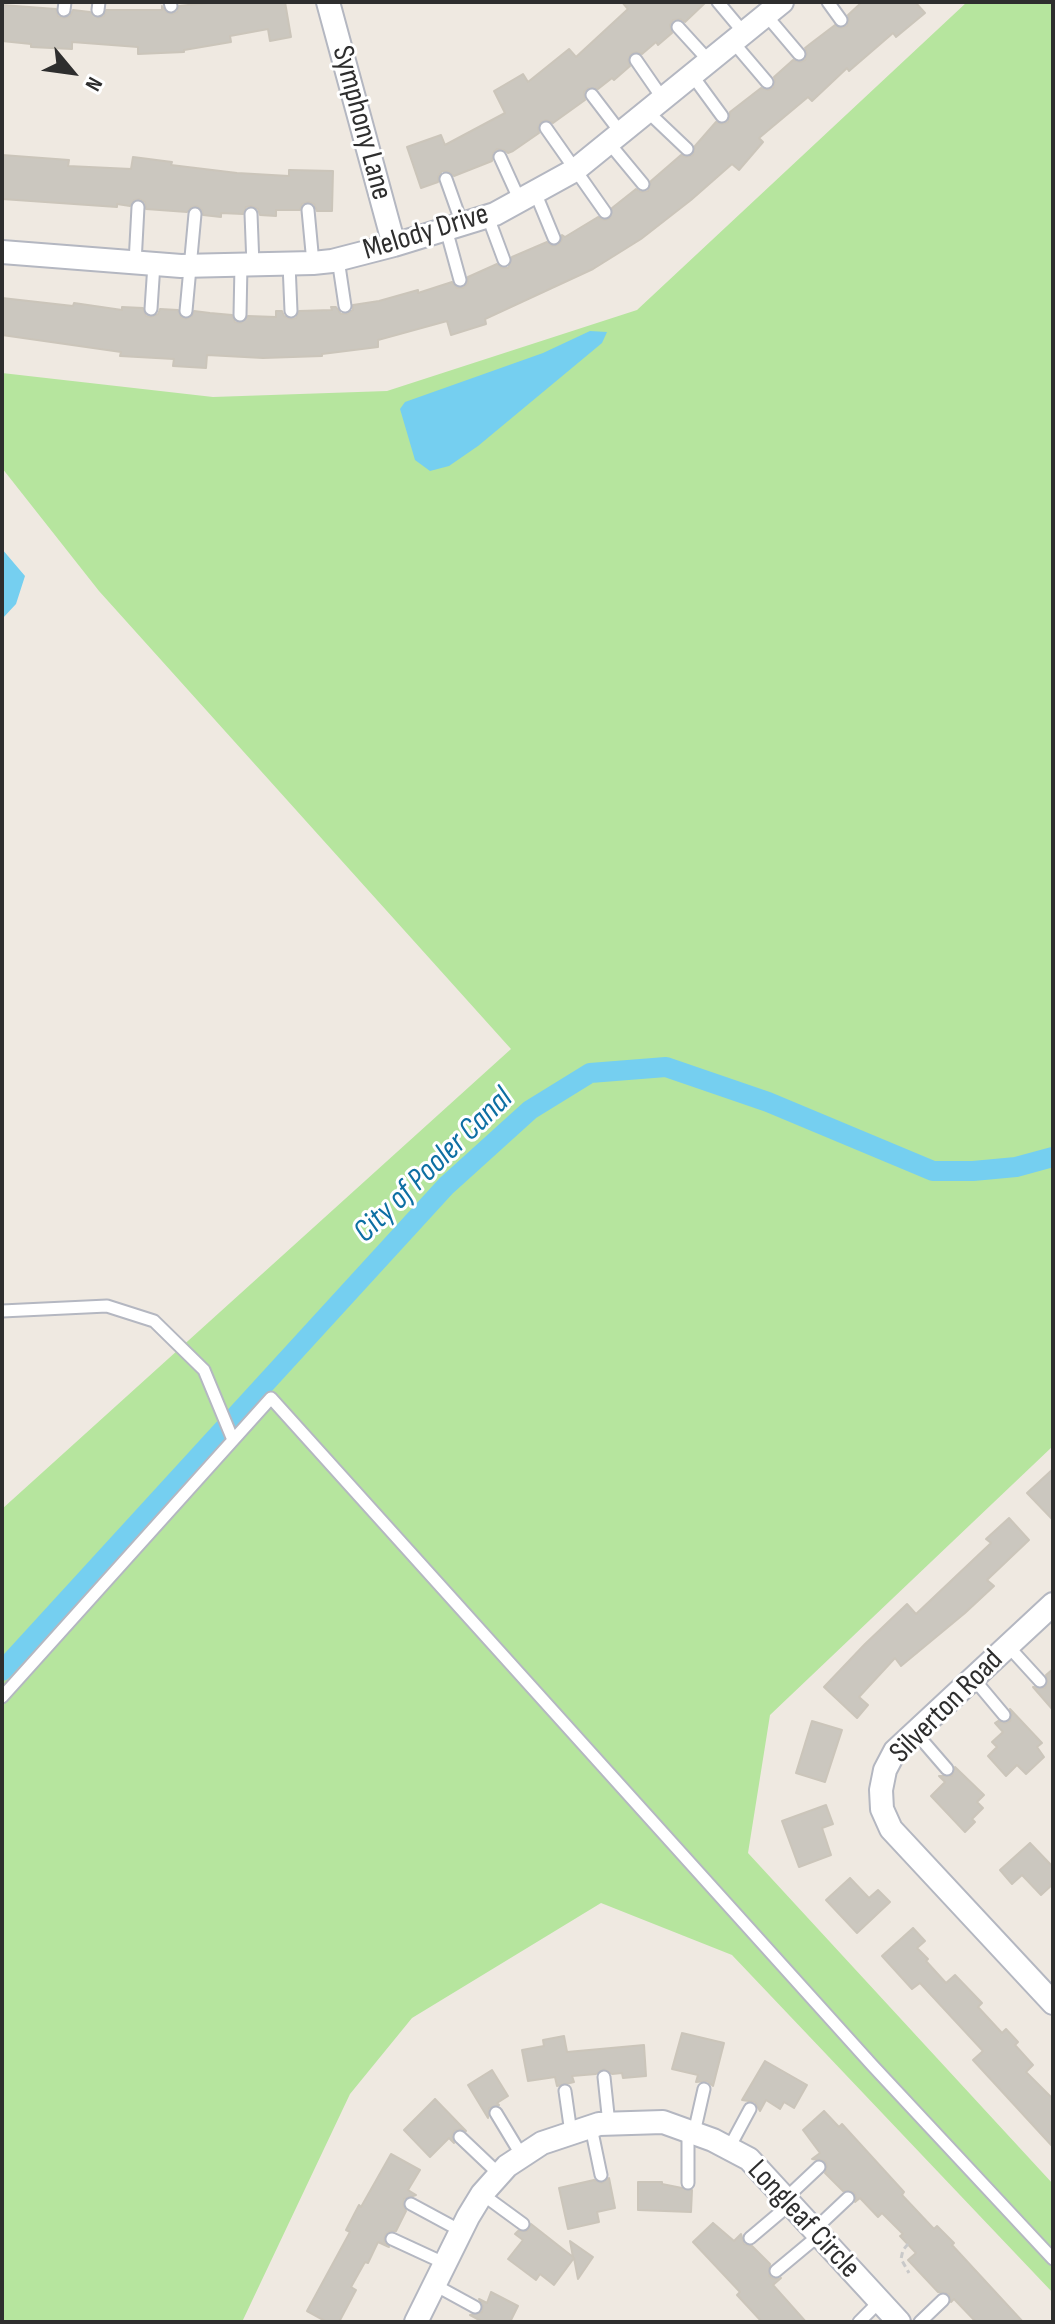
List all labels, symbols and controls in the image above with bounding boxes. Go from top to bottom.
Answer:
north arrow [32,32,112,112]
street label: Symphony Lane [323,42,399,204]
text: N [79,72,108,96]
street label: Melody Drive [359,197,493,269]
water label: City of Pooler Canal [346,1081,522,1251]
street label: Silverton Road [883,1643,1011,1771]
street label: Longleaf Circle [739,2153,867,2287]

